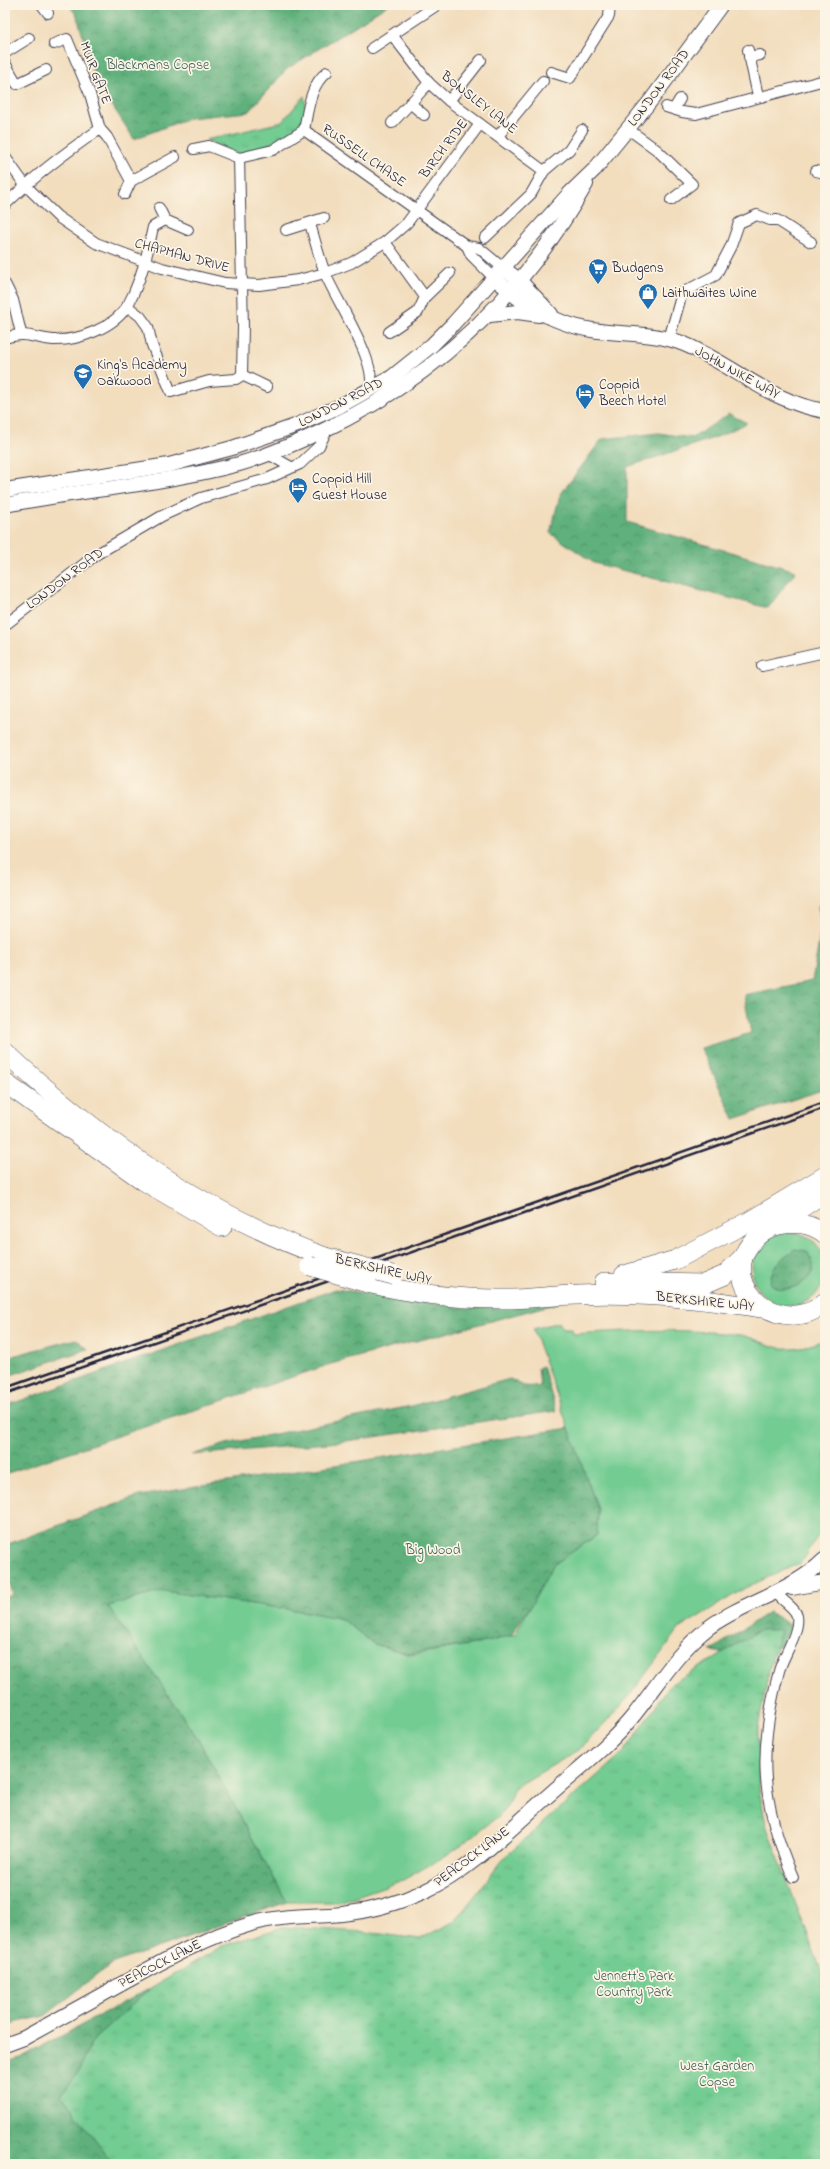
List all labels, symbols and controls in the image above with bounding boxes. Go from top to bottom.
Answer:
street label: MUIR GATE [73,39,117,107]
street label: LONDON ROAD [623,45,695,131]
park label: Blackmans Copse [106,55,210,76]
street label: BONSLEY LANE [435,66,522,140]
street label: BIRCH RIDE [414,115,473,184]
street label: RUSSELL CHASE [317,119,411,193]
street label: CHAPMAN DRIVE [132,233,232,279]
supermarket icon: Budgens [587,257,609,285]
place label: Budgens [611,258,664,280]
shop icon: Laithwaites Wine [637,282,659,310]
place label: Laithwaites Wine [662,283,757,304]
street label: JOHN NIKE WAY [691,341,784,405]
place label: King's Academy Oakwood [97,355,187,392]
school or university icon: King's Academy Oakwood [72,362,94,390]
street label: LONDON ROAD [295,373,387,433]
place label: Coppid Beech Hotel [598,375,666,412]
hotel icon: Coppid Beech Hotel [574,382,596,410]
place label: Coppid Hill Guest House [312,469,388,506]
hotel icon: Coppid Hill Guest House [287,476,309,504]
street label: LONDON ROAD [22,543,108,615]
street label: BERKSHIRE WAY [332,1248,434,1291]
street label: BERKSHIRE WAY [654,1286,756,1318]
park label: Big Wood [404,1540,461,1562]
street label: PEACOCK LANE [430,1821,514,1893]
street label: PEACOCK LANE [115,1934,205,1994]
park label: Jennett's Park Country Park [594,1966,675,2004]
park label: West Garden Copse [680,2056,754,2093]

